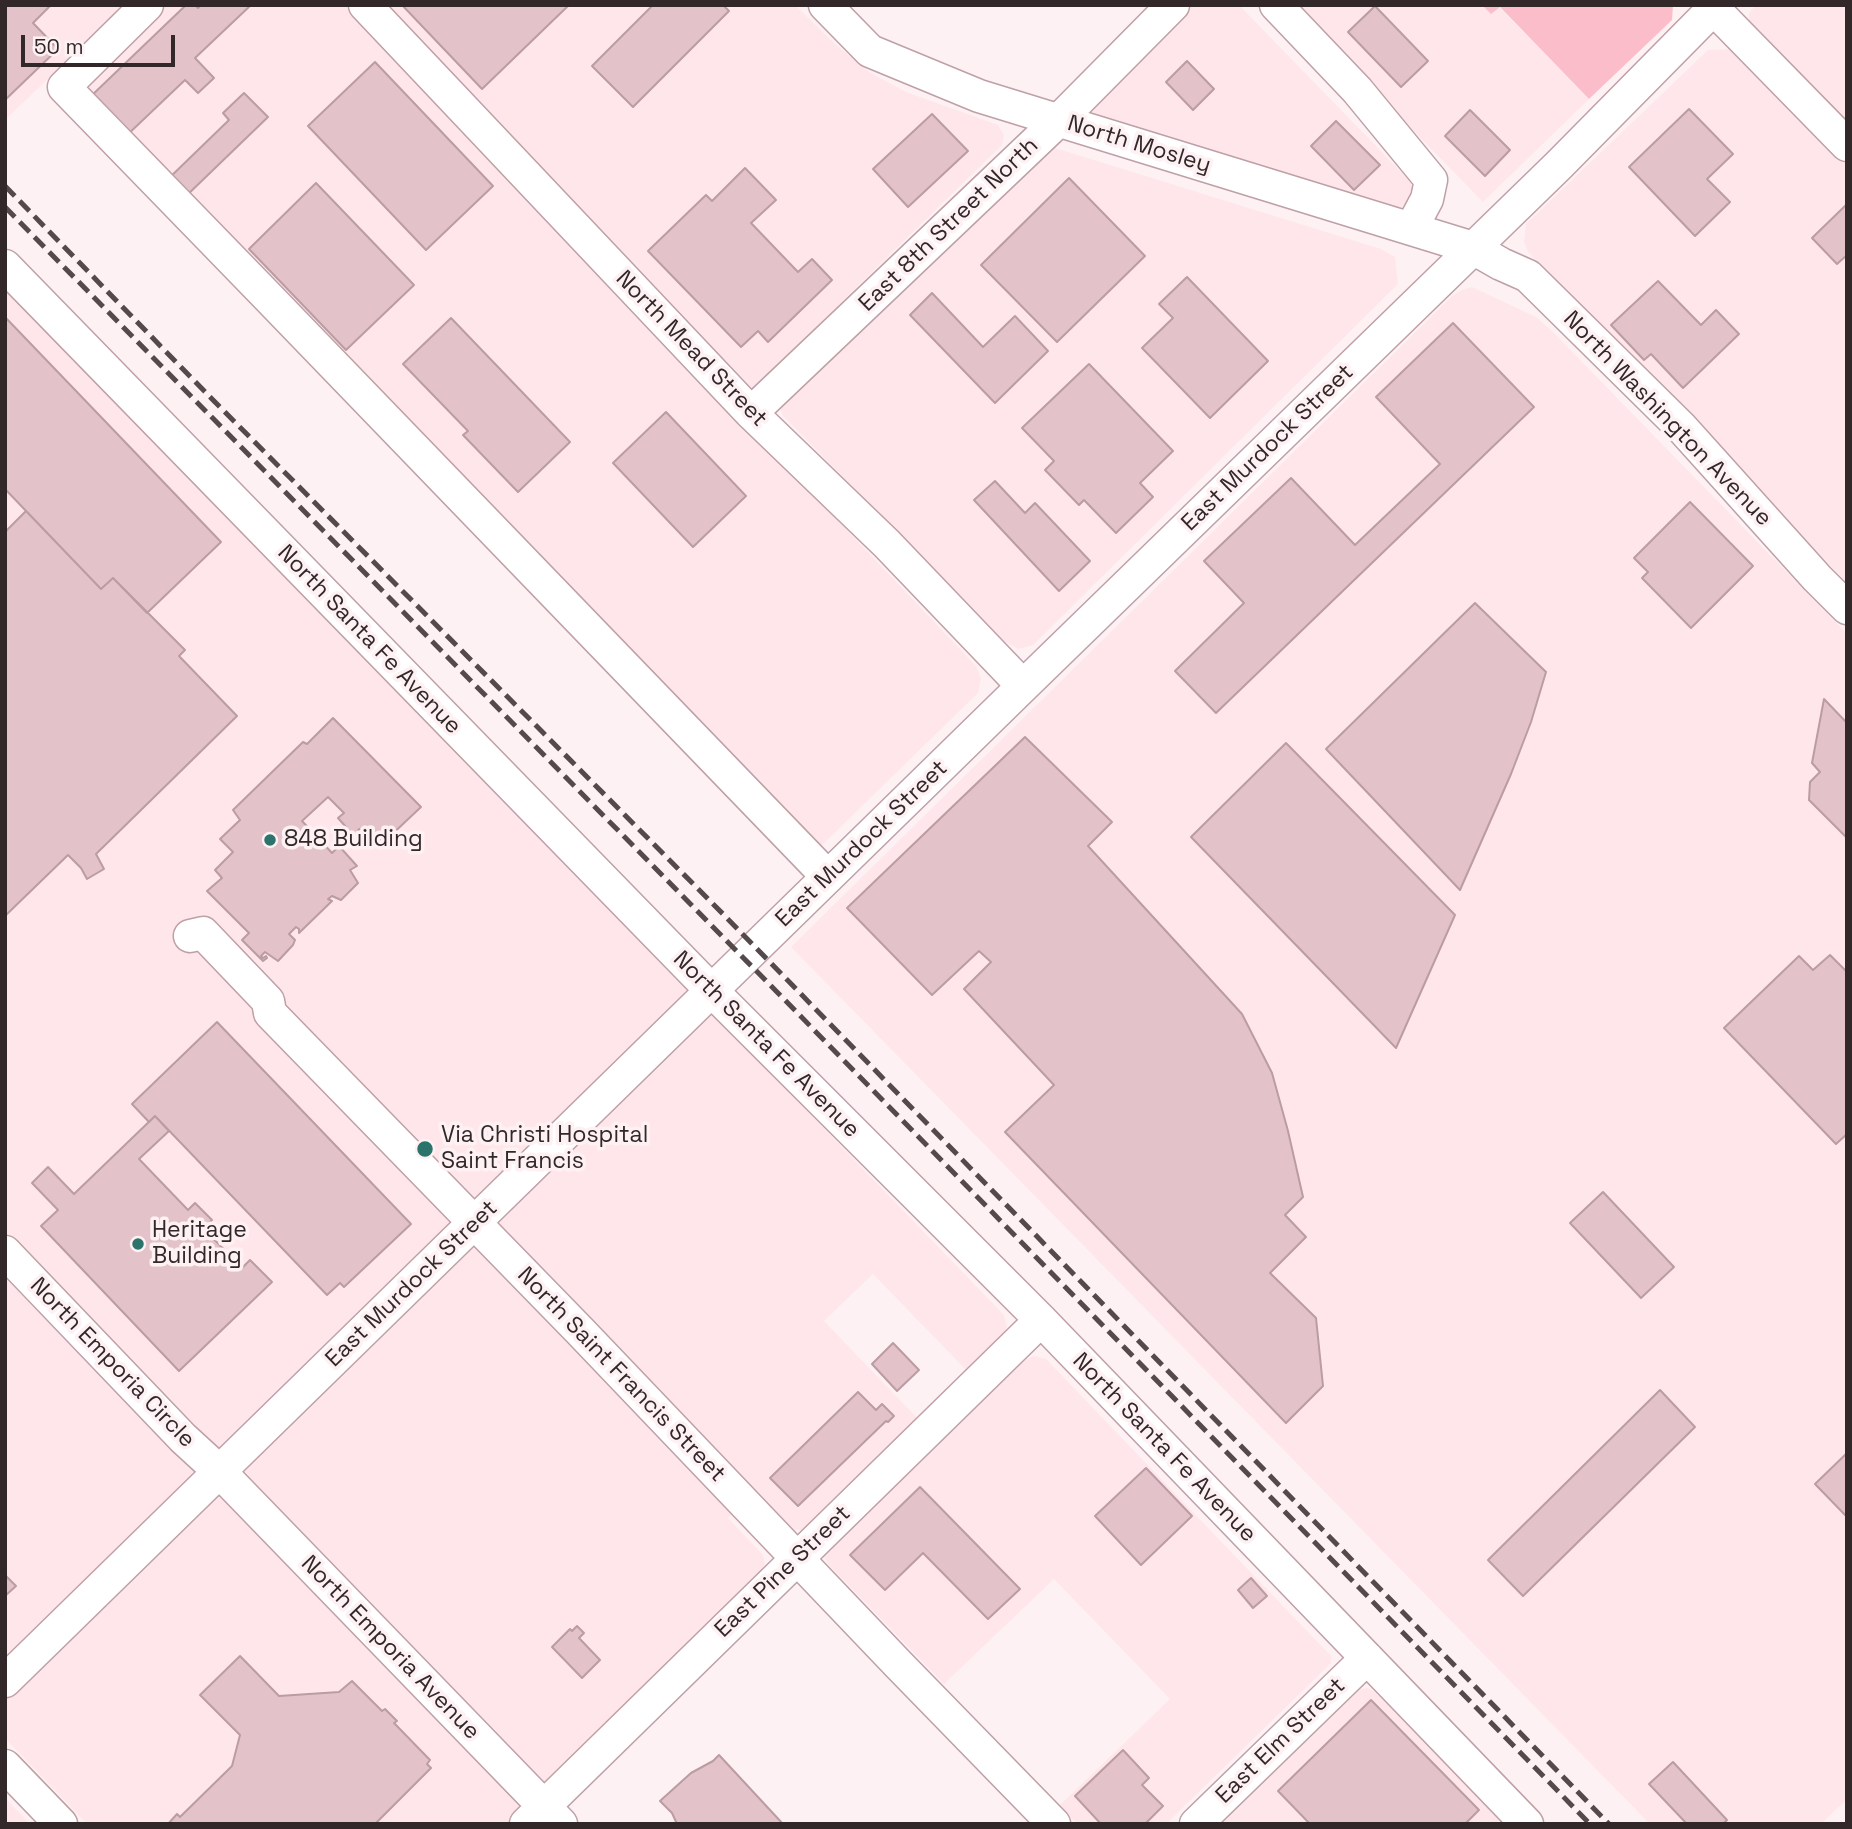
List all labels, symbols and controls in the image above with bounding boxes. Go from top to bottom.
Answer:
scale bar [24,21,178,65]
text: 50 m [34,33,84,60]
street label: North Mosley [1064,110,1214,180]
street label: East 8th Street North [854,132,1044,318]
street label: North Mead Street [609,265,773,433]
street label: North Washington Avenue [1557,306,1777,532]
street label: East Murdock Street [1176,359,1360,537]
street label: North Santa Fe Avenue [271,540,467,740]
street label: East Murdock Street [770,755,954,933]
place label: 848 Building [284,826,423,854]
marker: 848 Building [262,832,278,848]
street label: North Santa Fe Avenue [667,946,865,1144]
place label: Via Christi Hospital Saint Francis [441,1122,648,1176]
marker: Via Christi Hospital Saint Francis [415,1139,435,1159]
street label: East Murdock Street [320,1195,504,1373]
place label: Heritage Building [152,1217,247,1271]
marker: Heritage Building [130,1236,146,1252]
street label: North Saint Francis Street [511,1262,731,1488]
street label: North Emporia Circle [24,1272,200,1454]
street label: North Santa Fe Avenue [1066,1348,1262,1548]
street label: East Pine Street [709,1500,857,1644]
street label: North Emporia Avenue [295,1550,485,1746]
street label: East Elm Street [1211,1672,1351,1810]

